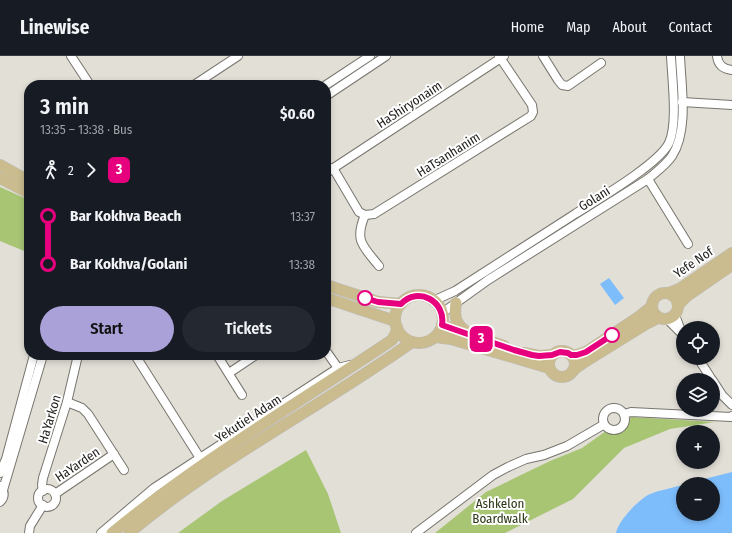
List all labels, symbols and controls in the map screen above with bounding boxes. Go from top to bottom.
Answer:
text: Linewise [20,16,89,39]
text: Home [511,19,544,36]
text: Map [566,19,590,36]
text: About [612,19,647,36]
text: Contact [669,19,712,36]
street label: HaShiryonaim [374,78,445,131]
text: 3 min [40,93,89,120]
text: $0.60 [280,105,315,123]
text: 13:35 – 13:38 · Bus [40,122,132,137]
street label: HaTsanhanim [414,129,483,180]
icon: walk [40,159,62,181]
icon: forward [80,159,102,181]
text: 3 [116,161,122,178]
text: 2 [68,163,74,178]
street label: Golani [576,183,613,214]
text: Bar Kokhva Beach [70,207,181,225]
text: 13:37 [290,209,315,224]
street label: Yefe Nof [671,243,717,281]
text: Bar Kokhva/Golani [70,255,187,273]
text: 13:38 [289,257,315,272]
unlabelled marker [357,290,373,306]
button: Start [40,306,174,352]
button: Tickets [182,306,315,352]
map controls [676,321,720,521]
button: locate [676,321,720,365]
line badge: 3 [468,326,494,352]
unlabelled marker [604,327,620,343]
text: 3 [478,330,484,347]
button: layers [676,373,720,417]
street label: Yekutiel Adam [213,392,284,445]
street label: HaYarkon [35,393,64,445]
button: + [676,425,720,469]
street label: HaYarden [52,444,102,485]
button: − [676,477,720,521]
park label: Ashkelon Boardwalk [472,496,529,526]

